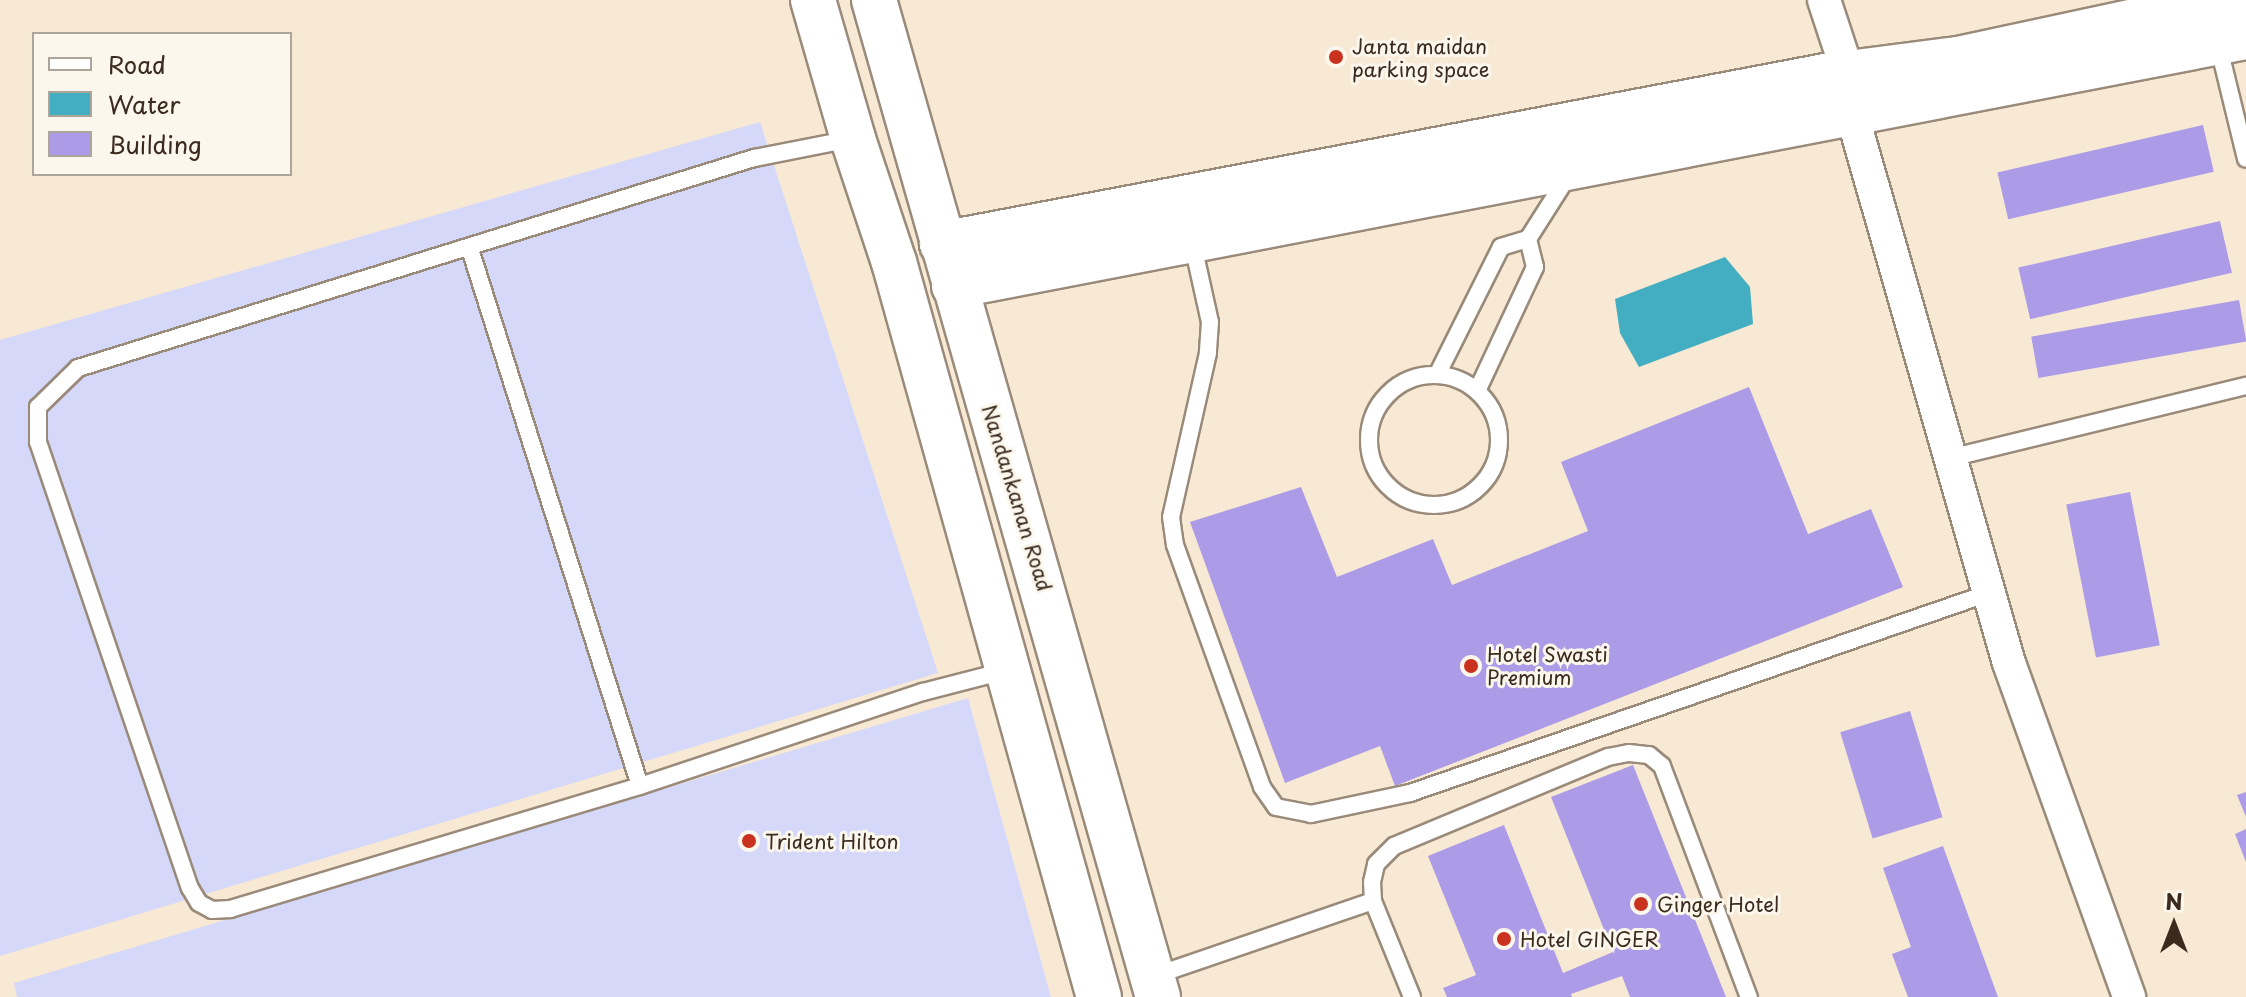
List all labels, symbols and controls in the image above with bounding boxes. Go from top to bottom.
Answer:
legend [32,32,292,176]
place label: Janta maidan parking space [1352,34,1488,81]
text: Road [108,46,166,82]
marker: Janta maidan parking space [1327,48,1345,66]
text: Water [108,86,180,122]
text: Building [108,126,202,162]
street label: Nandankanan Road [977,402,1057,594]
place label: Hotel Swasti Premium [1487,642,1608,689]
marker: Hotel Swasti Premium [1462,657,1480,675]
place label: Trident Hilton [765,829,899,853]
marker: Trident Hilton [740,832,758,850]
text: N [2165,884,2183,917]
north arrow [2134,885,2214,965]
place label: Ginger Hotel [1657,892,1780,916]
marker: Ginger Hotel [1632,895,1650,913]
place label: Hotel GINGER [1520,927,1661,951]
marker: Hotel GINGER [1495,930,1513,948]

